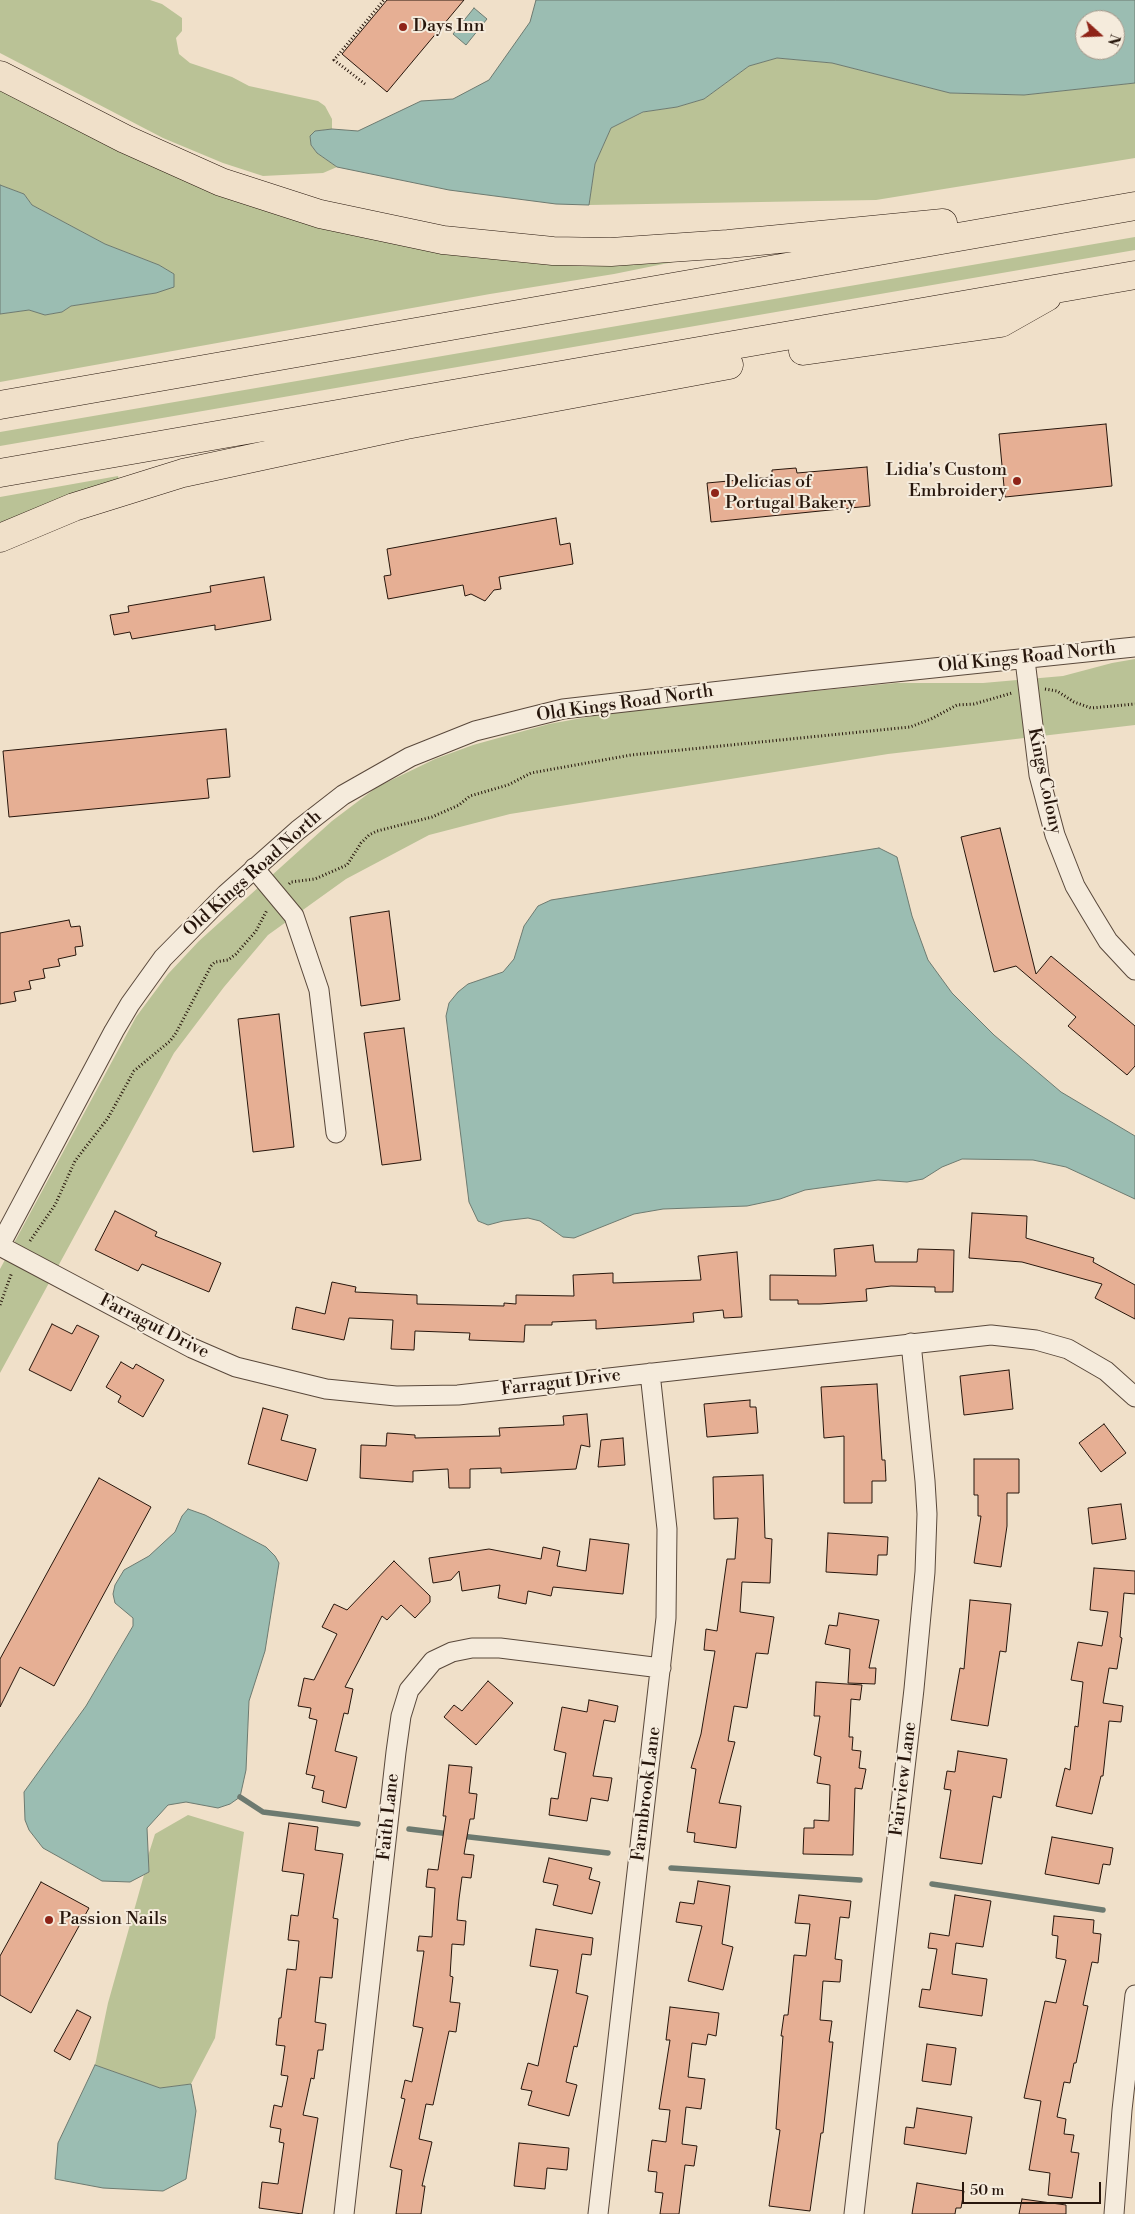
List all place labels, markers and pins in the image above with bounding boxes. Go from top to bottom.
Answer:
place label: Days Inn [413,16,485,38]
marker: Days Inn [397,21,409,33]
place label: Lidia's Custom Embroidery [886,460,1007,502]
place label: Delicias of Portugal Bakery [725,472,856,514]
marker: Lidia's Custom Embroidery [1011,475,1023,487]
marker: Delicias of Portugal Bakery [709,487,721,499]
place label: Passion Nails [59,1909,167,1931]
marker: Passion Nails [43,1914,55,1926]

